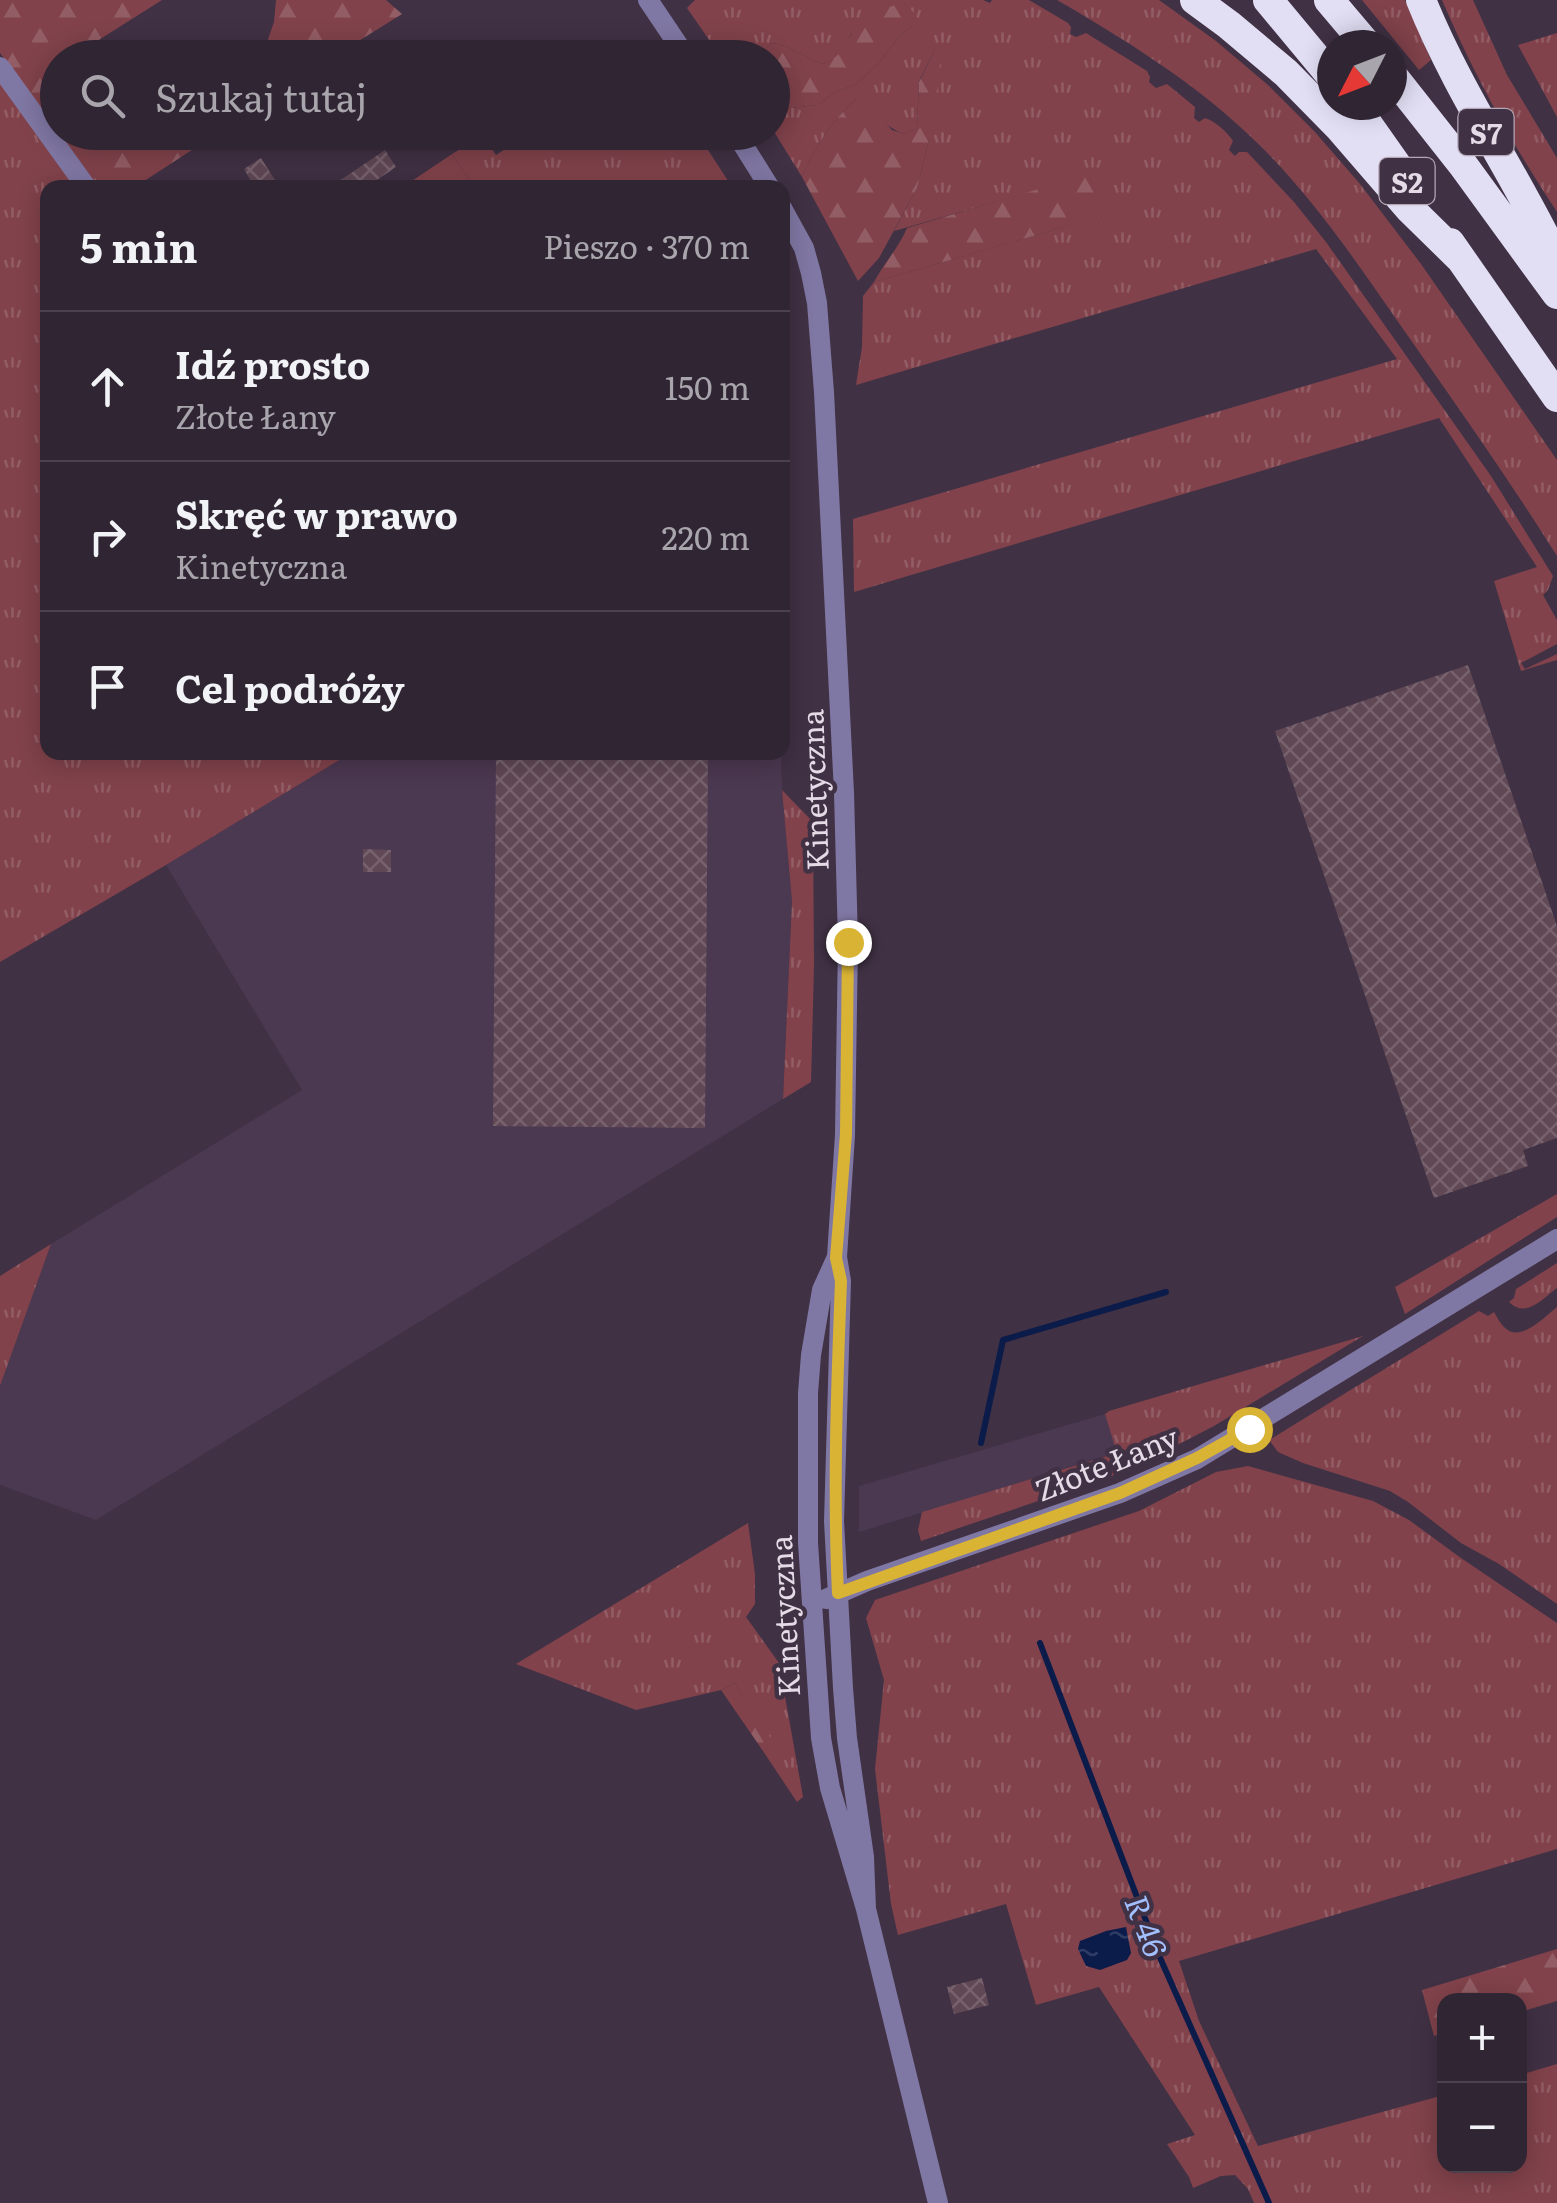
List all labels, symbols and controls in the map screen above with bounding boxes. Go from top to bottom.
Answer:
north arrow [1317,30,1407,120]
search box [40,40,790,150]
text: Szukaj tutaj [155,67,367,124]
icon: search [75,68,130,123]
road number: S7 [1458,109,1514,155]
road number: S2 [1380,158,1434,204]
text: 5 min [80,214,198,276]
text: Pieszo · 370 m [543,221,750,269]
text: Idź prosto [175,334,371,391]
icon: ahead [80,359,135,414]
text: 150 m [665,362,750,410]
text: Złote Łany [175,391,336,439]
text: Skręć w prawo [175,484,458,541]
icon: right [80,509,135,564]
text: 220 m [662,512,750,560]
text: Kinetyczna [175,541,347,589]
text: Cel podróży [175,658,405,715]
icon: arrive [80,659,135,714]
street label: Kinetyczna [788,708,838,871]
route end [826,920,872,966]
route start [1227,1407,1273,1453]
street label: Złote Łany [1028,1413,1185,1511]
street label: Kinetyczna [757,1533,809,1698]
water label: R 46 [1114,1887,1182,1963]
map controls [1437,1993,1527,2173]
button: + [1437,1993,1527,2083]
button: − [1437,2083,1527,2173]

